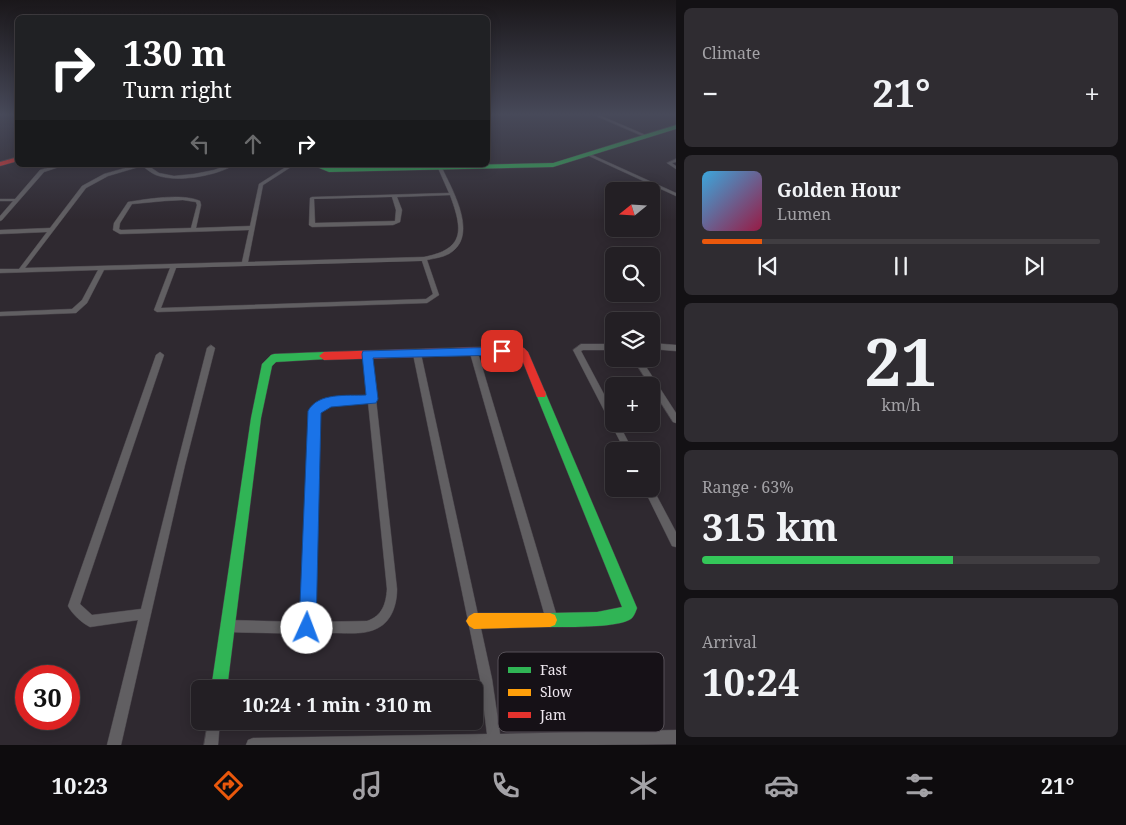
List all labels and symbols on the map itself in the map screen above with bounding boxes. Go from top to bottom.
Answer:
north arrow [605,182,660,238]
pin [481,330,523,372]
position arrow [280,601,332,653]
legend [498,652,664,732]
text: Fast [540,660,567,679]
speed limit sign: 30 [15,665,80,730]
text: Slow [540,682,573,701]
text: Jam [539,705,566,724]

